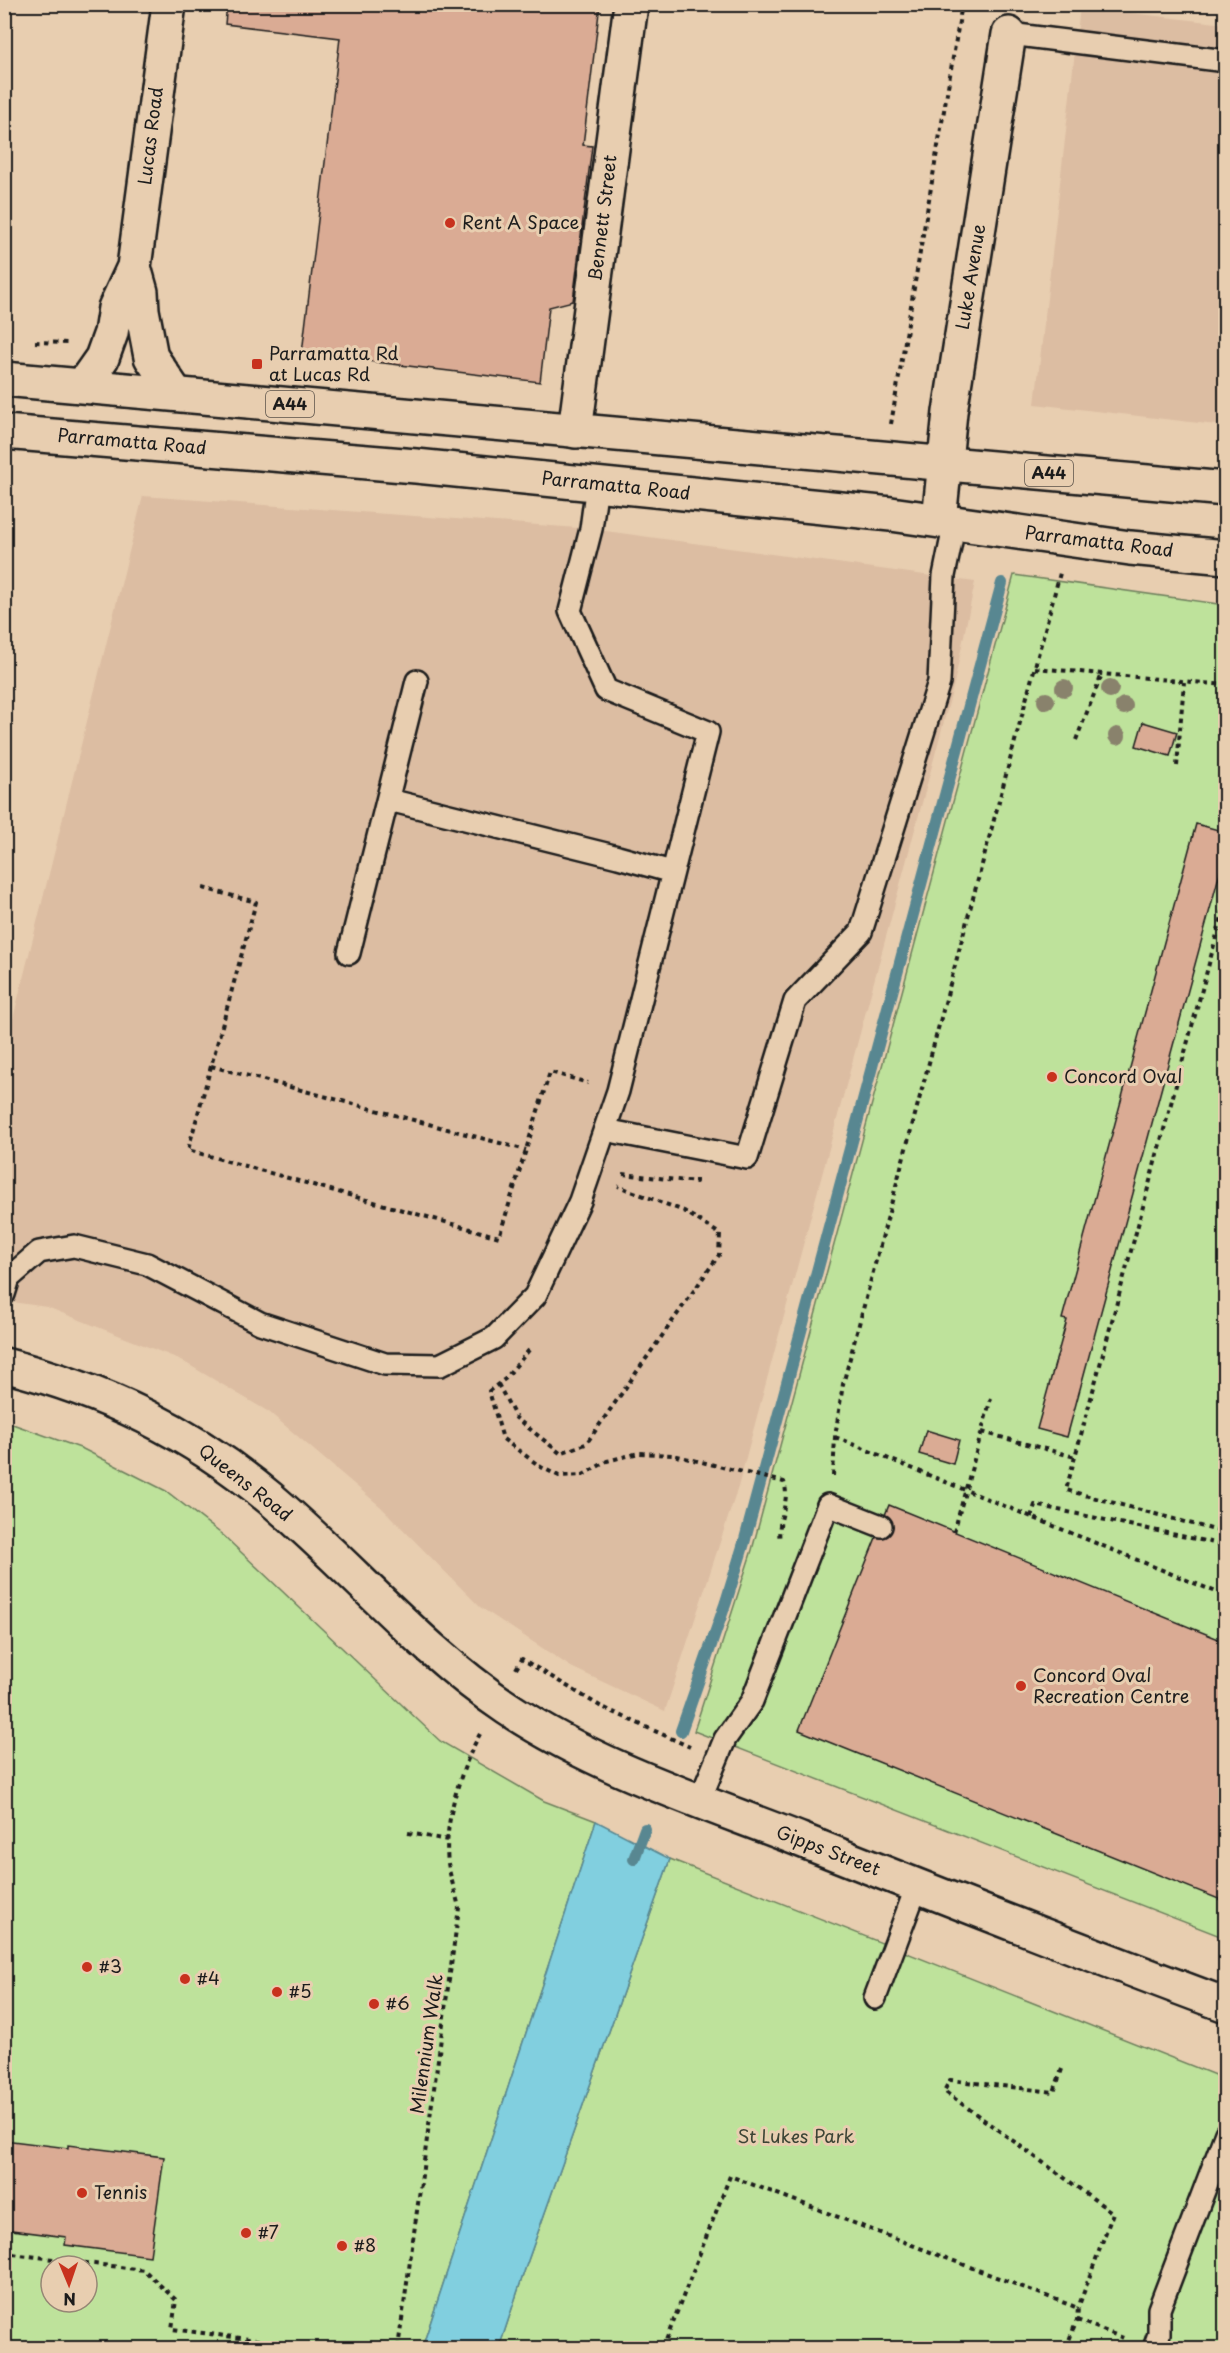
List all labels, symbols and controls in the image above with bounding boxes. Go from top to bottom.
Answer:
street label: Lucas Road [130,85,169,186]
street label: Bennett Street [580,153,623,283]
place label: Rent A Space [462,208,580,235]
marker: Rent A Space [443,216,457,230]
street label: Luke Avenue [948,222,991,332]
place label: Parramatta Rd at Lucas Rd [269,339,399,387]
marker: Parramatta Rd at Lucas Rd [250,357,264,371]
road number: A44 [266,391,314,417]
street label: Parramatta Road [57,421,208,460]
road number: A44 [1025,460,1073,486]
street label: Parramatta Road [540,463,692,506]
street label: Parramatta Road [1023,518,1175,563]
place label: Concord Oval [1064,1062,1182,1089]
marker: Concord Oval [1045,1070,1059,1084]
street label: Queens Road [193,1437,299,1527]
place label: Concord Oval Recreation Centre [1033,1661,1189,1709]
marker: Concord Oval Recreation Centre [1014,1679,1028,1693]
street label: Gipps Street [773,1817,885,1882]
place label: #3 [99,1952,122,1979]
marker: #3 [80,1960,94,1974]
place label: #4 [197,1964,220,1991]
marker: #4 [178,1972,192,1986]
street label: Milennium Walk [402,1972,449,2115]
place label: #5 [289,1977,312,2004]
marker: #5 [270,1985,284,1999]
place label: #6 [386,1989,410,2016]
marker: #6 [367,1997,381,2011]
park label: St Lukes Park [738,2122,854,2149]
place label: Tennis [94,2178,147,2205]
marker: Tennis [75,2186,89,2200]
place label: #7 [258,2218,279,2245]
marker: #7 [239,2226,253,2240]
place label: #8 [354,2231,376,2258]
marker: #8 [335,2239,349,2253]
north arrow [39,2254,99,2314]
text: N [63,2288,76,2312]

